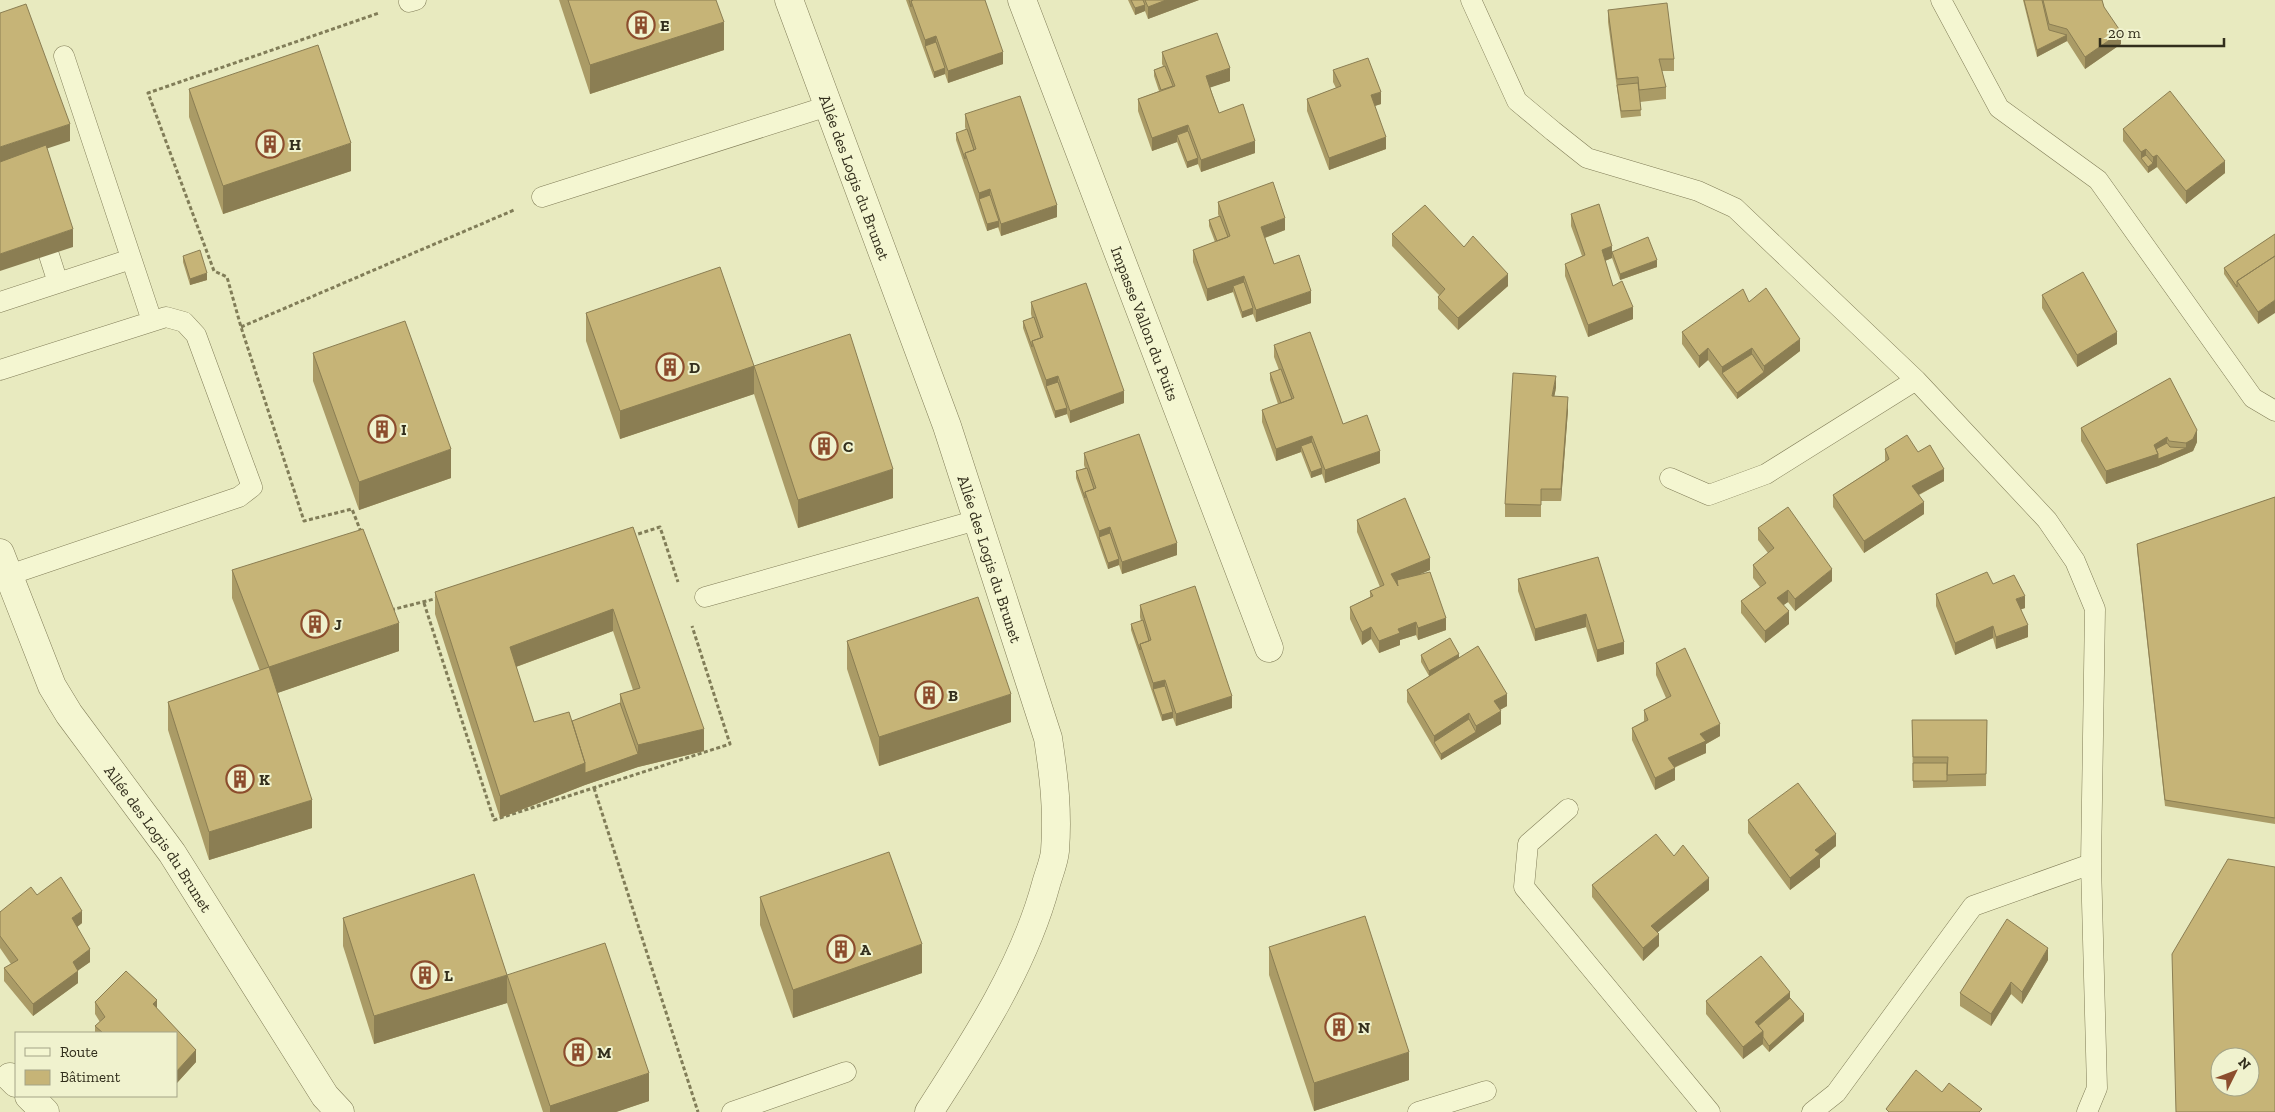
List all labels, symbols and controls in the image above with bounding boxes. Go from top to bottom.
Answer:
building icon: E [626,10,656,40]
scale bar [2100,15,2224,47]
place label: E [660,16,670,35]
text: 20 m [2108,24,2141,42]
street label: Allée des Logis du Brunet [815,92,894,263]
building icon: H [255,129,285,159]
place label: H [289,135,301,154]
street label: Impasse Vallon du Puits [1107,244,1183,403]
building icon: D [655,352,685,382]
place label: D [689,358,700,377]
building icon: I [367,414,397,444]
place label: I [401,420,407,439]
building icon: C [809,431,839,461]
place label: C [843,437,853,456]
street label: Allée des Logis du Brunet [954,473,1026,645]
building icon: J [300,609,330,639]
place label: J [334,615,342,634]
building icon: B [914,680,944,710]
place label: B [948,686,958,705]
street label: Allée des Logis du Brunet [100,762,216,916]
building icon: K [225,764,255,794]
place label: K [259,770,270,789]
building icon: A [826,934,856,964]
place label: A [860,940,871,959]
building icon: L [410,960,440,990]
place label: L [444,966,453,985]
building icon: N [1324,1012,1354,1042]
place label: N [1358,1018,1370,1037]
legend [15,1032,178,1097]
building icon: M [563,1037,593,1067]
text: Route [60,1043,98,1061]
place label: M [597,1043,611,1062]
north arrow [2210,1047,2260,1097]
text: N [2234,1054,2254,1074]
text: Bâtiment [60,1068,121,1086]

